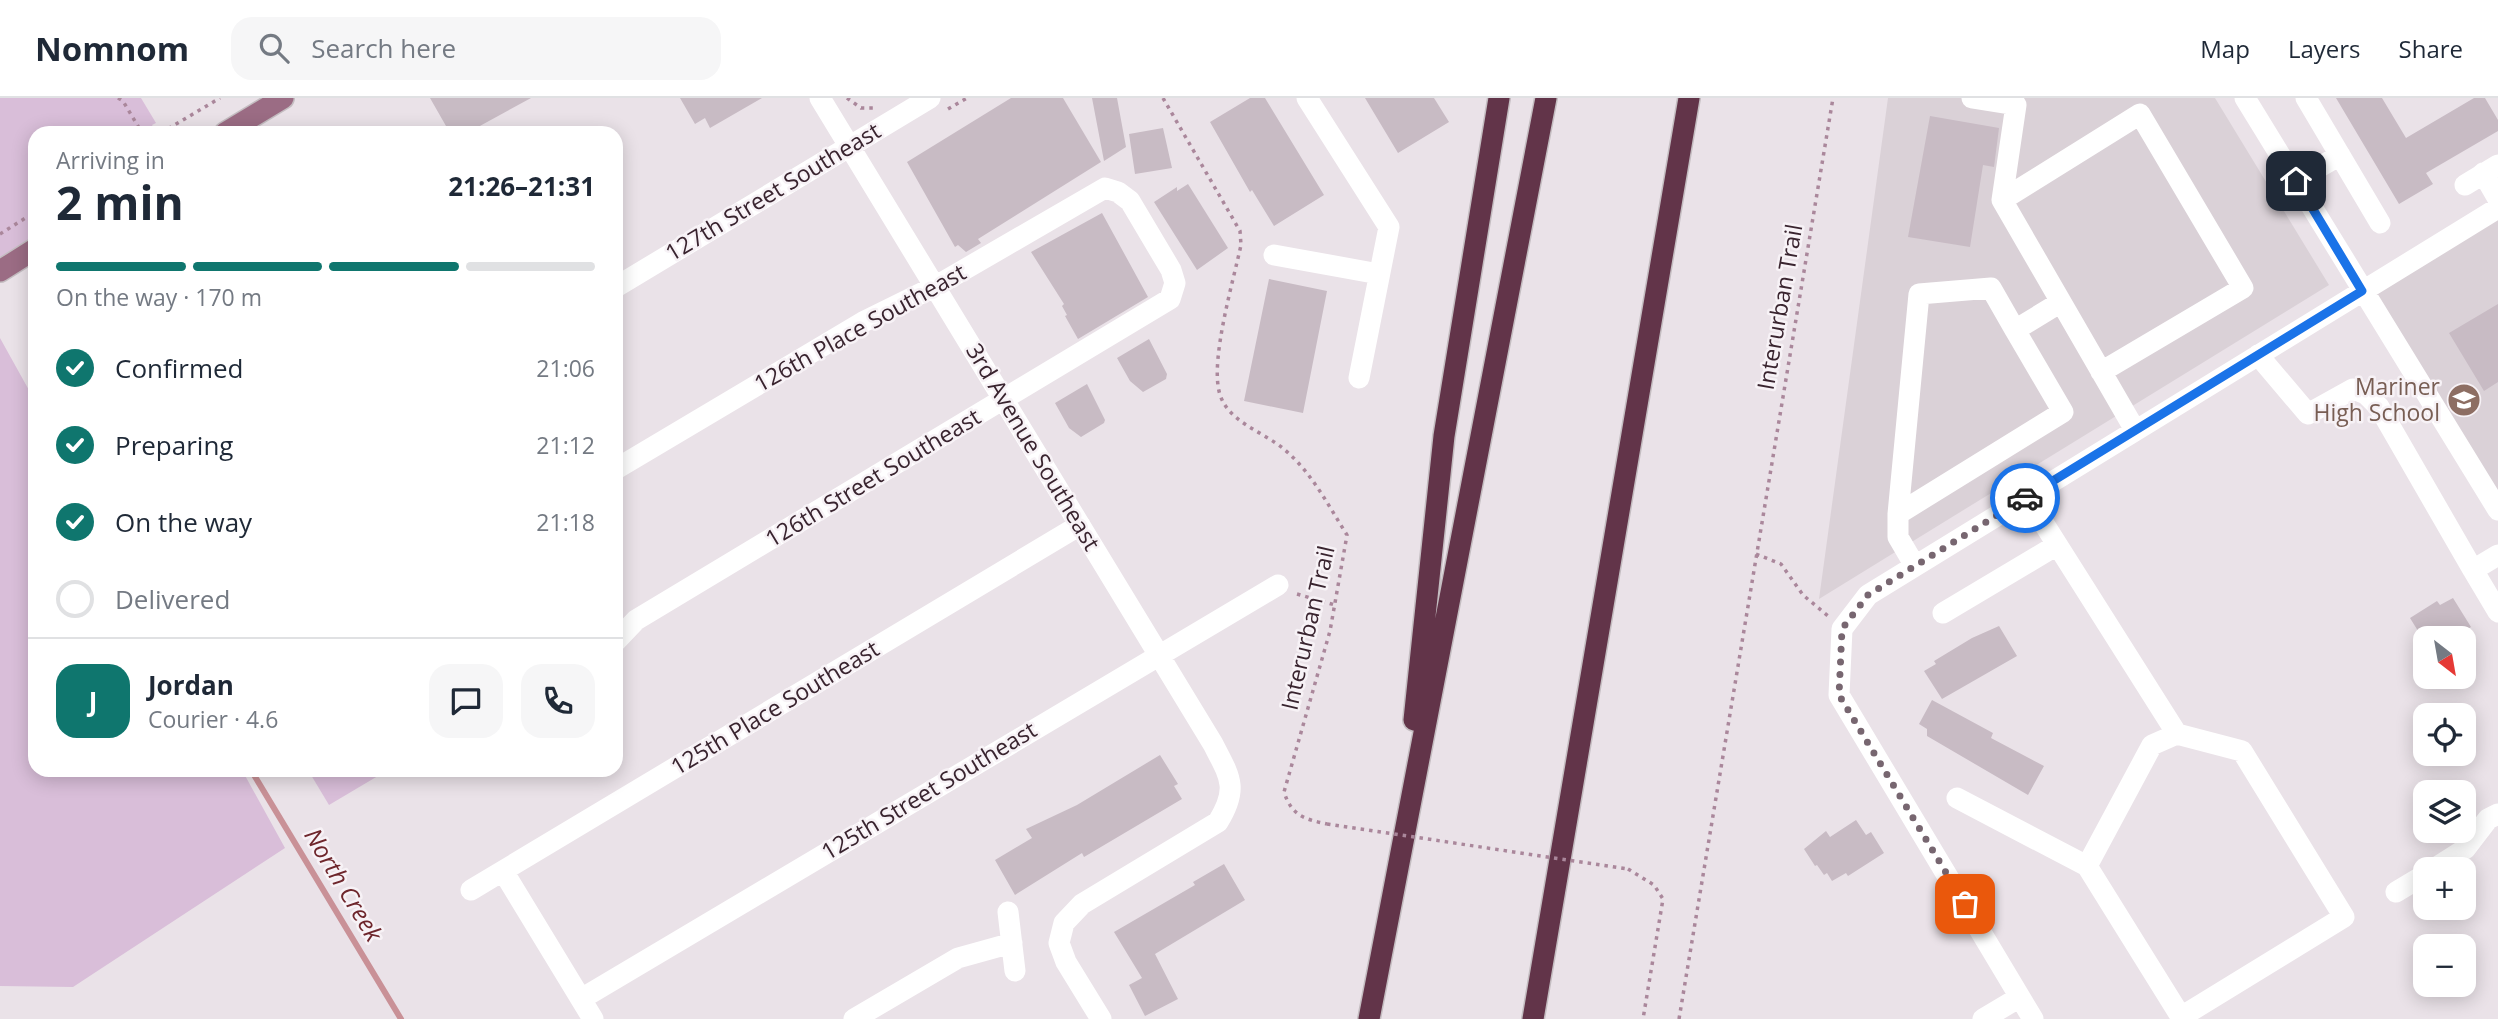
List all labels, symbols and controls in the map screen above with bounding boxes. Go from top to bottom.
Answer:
search box [231,17,721,80]
text: Nomnom [35,26,189,71]
icon: search [255,29,293,67]
text: Search here [311,30,456,66]
text: Map [2200,32,2250,65]
text: Layers [2288,32,2361,65]
text: Share [2399,32,2463,65]
street label: 127th Street Southeast [659,114,886,268]
text: Arriving in [56,144,165,176]
pin [2266,151,2326,211]
icon: home [2277,162,2315,200]
text: 21:26–21:31 [448,168,595,204]
text: 2 min [56,171,184,233]
street label: Interurban Trail [1749,221,1809,392]
street label: 126th Place Southeast [748,255,971,399]
text: On the way · 170 m [56,281,262,313]
street label: 3rd Avenue Southeast [959,337,1108,556]
icon: check [56,349,94,387]
text: Confirmed [115,350,243,386]
text: 21:06 [536,352,595,384]
place label: Mariner High School [2313,370,2441,428]
school or university icon: Mariner High School [2445,381,2483,419]
street label: 126th Street Southeast [759,400,986,554]
icon: check [56,426,94,464]
text: Preparing [115,427,233,463]
text: 21:12 [536,429,595,461]
courier [1990,463,2060,533]
icon: car [2006,479,2044,517]
icon: check [56,503,94,541]
text: On the way [115,504,252,540]
text: 21:18 [536,506,595,538]
street label: Interurban Trail [1273,542,1342,713]
text: Delivered [115,581,230,617]
north arrow [2413,626,2476,690]
map controls [2413,626,2476,997]
street label: 125th Place Southeast [664,632,885,782]
button: chat [429,664,503,738]
button: phone [521,664,595,738]
text: Jordan [148,667,234,703]
text: J [89,683,97,719]
text: Courier · 4.6 [148,703,278,735]
button: locate [2413,703,2476,766]
street label: 125th Street Southeast [815,713,1042,867]
button: layers [2413,780,2476,843]
water label: North Creek [297,821,392,948]
button: + [2413,857,2476,920]
pin [1935,874,1995,934]
icon: bag [1946,885,1984,923]
button: − [2413,934,2476,997]

